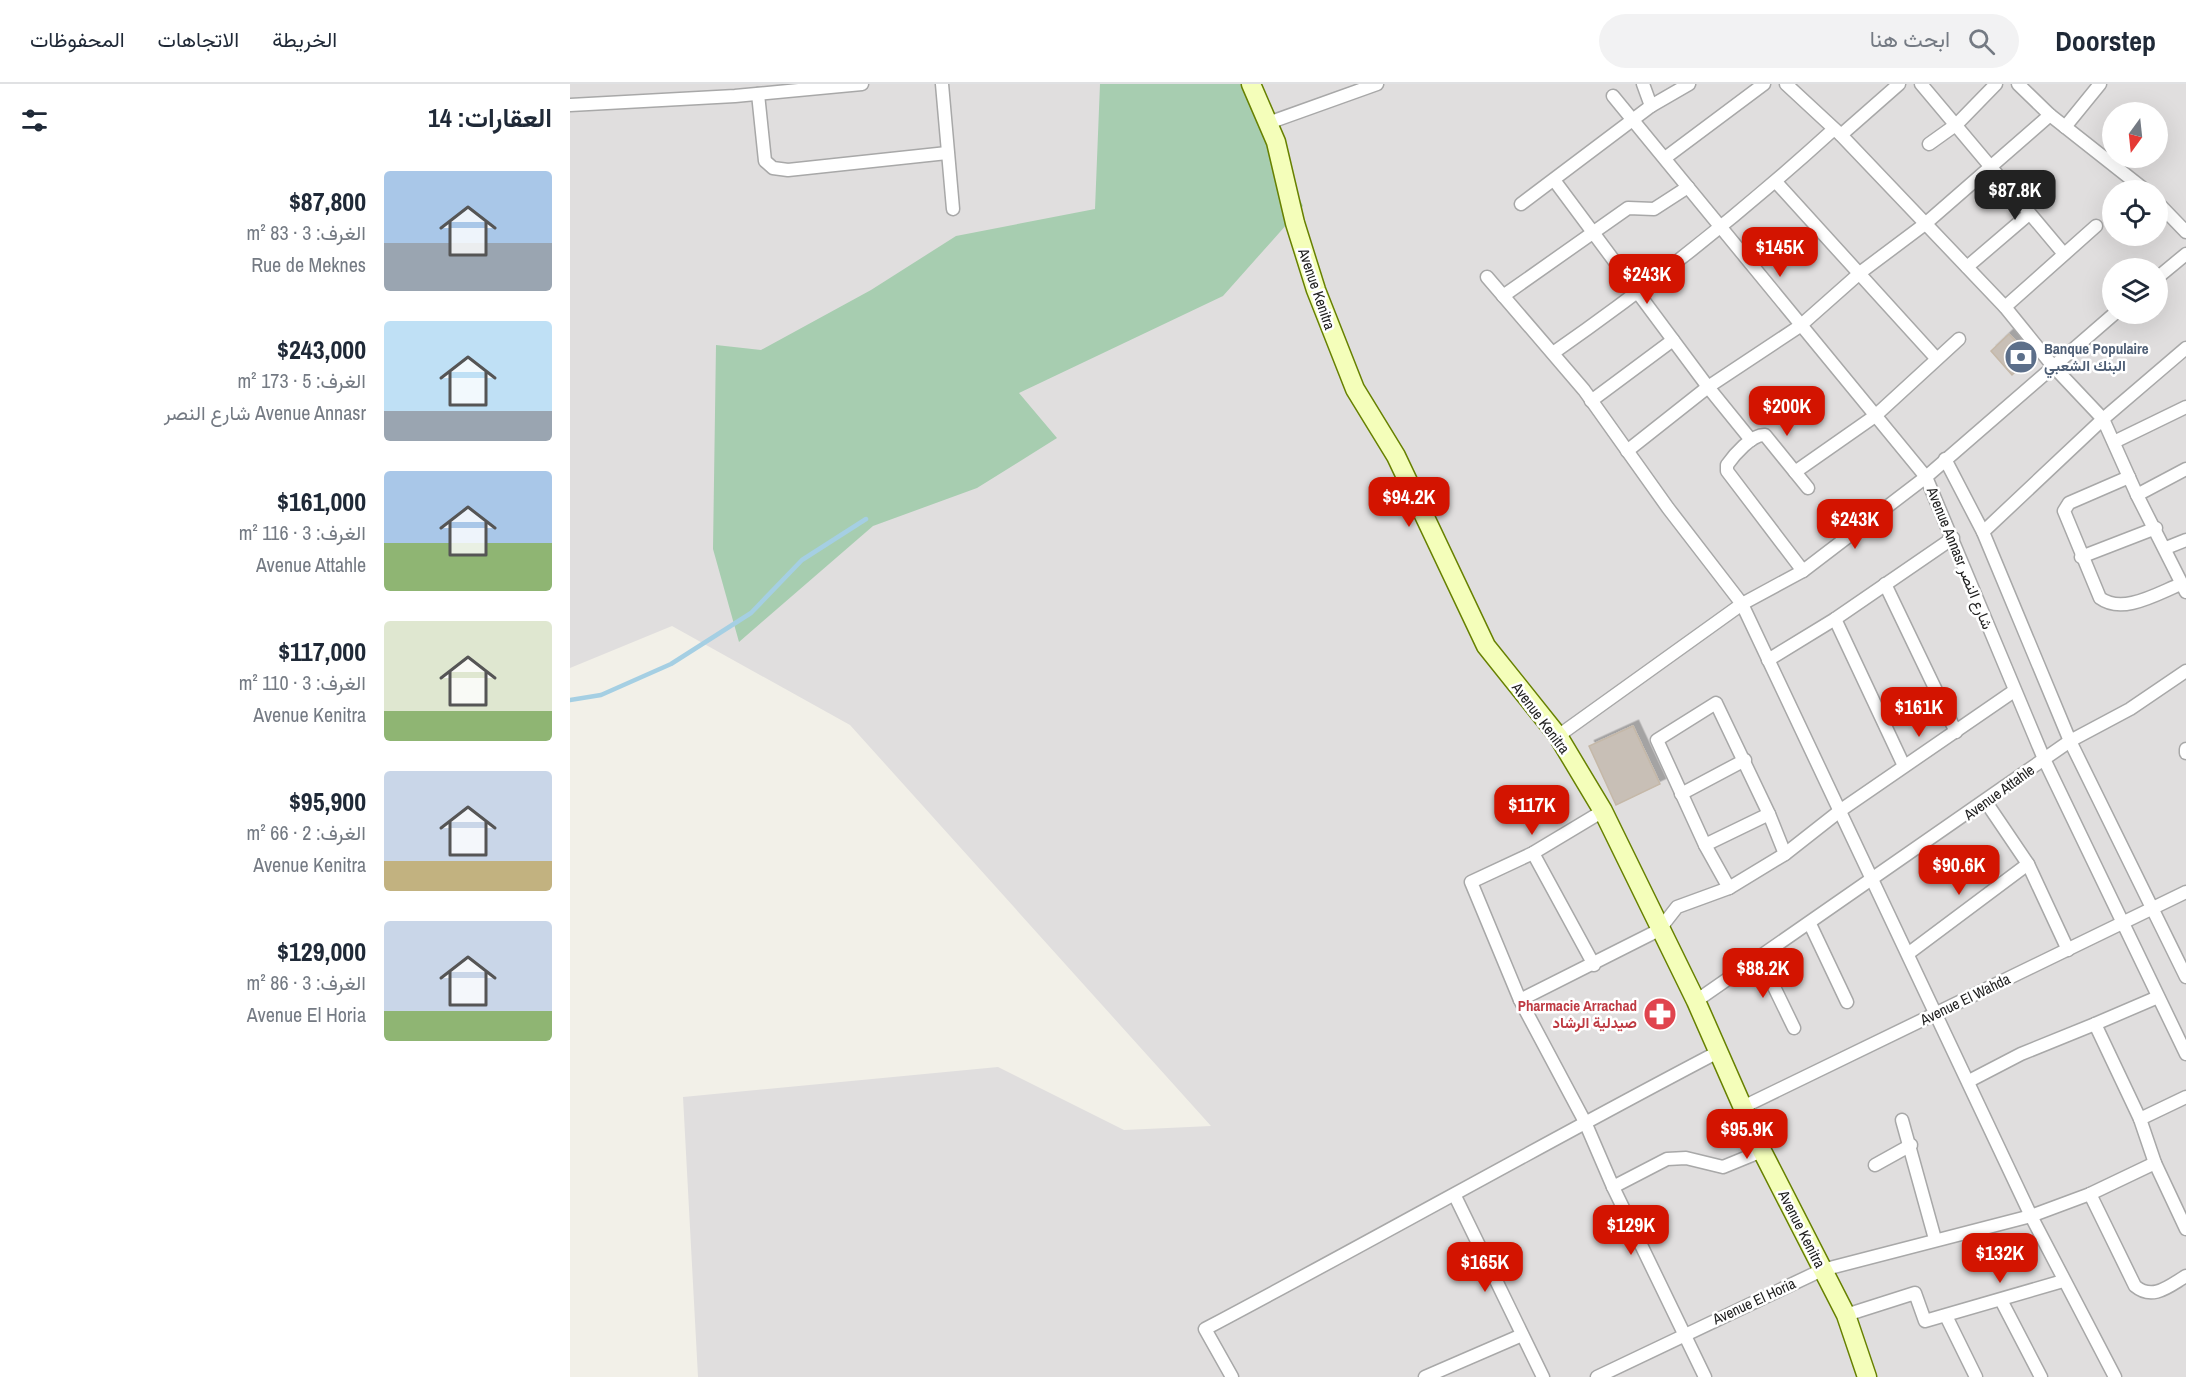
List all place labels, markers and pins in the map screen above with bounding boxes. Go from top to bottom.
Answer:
pin: $87.8K [1966,170,2064,221]
pin: $145K [1738,227,1822,278]
pin: $243K [1605,254,1689,305]
place label: Banque Populaire البنك الشعبي [2044,338,2149,379]
bank icon: Banque Populaire البنك الشعبي [2003,339,2039,375]
pin: $200K [1745,386,1829,437]
pin: $94.2K [1360,477,1458,528]
pin: $243K [1813,499,1897,550]
pin: $161K [1877,687,1961,738]
pin: $117K [1490,785,1574,836]
pin: $90.6K [1910,845,2008,896]
pin: $88.2K [1714,948,1812,999]
place label: Pharmacie Arrachad صيدلية الرشاد [1518,995,1637,1033]
pharmacy icon: Pharmacie Arrachad صيدلية الرشاد [1642,996,1678,1032]
pin: $95.9K [1698,1109,1796,1160]
pin: $129K [1589,1205,1673,1256]
pin: $132K [1958,1233,2042,1284]
pin: $165K [1443,1242,1527,1293]

